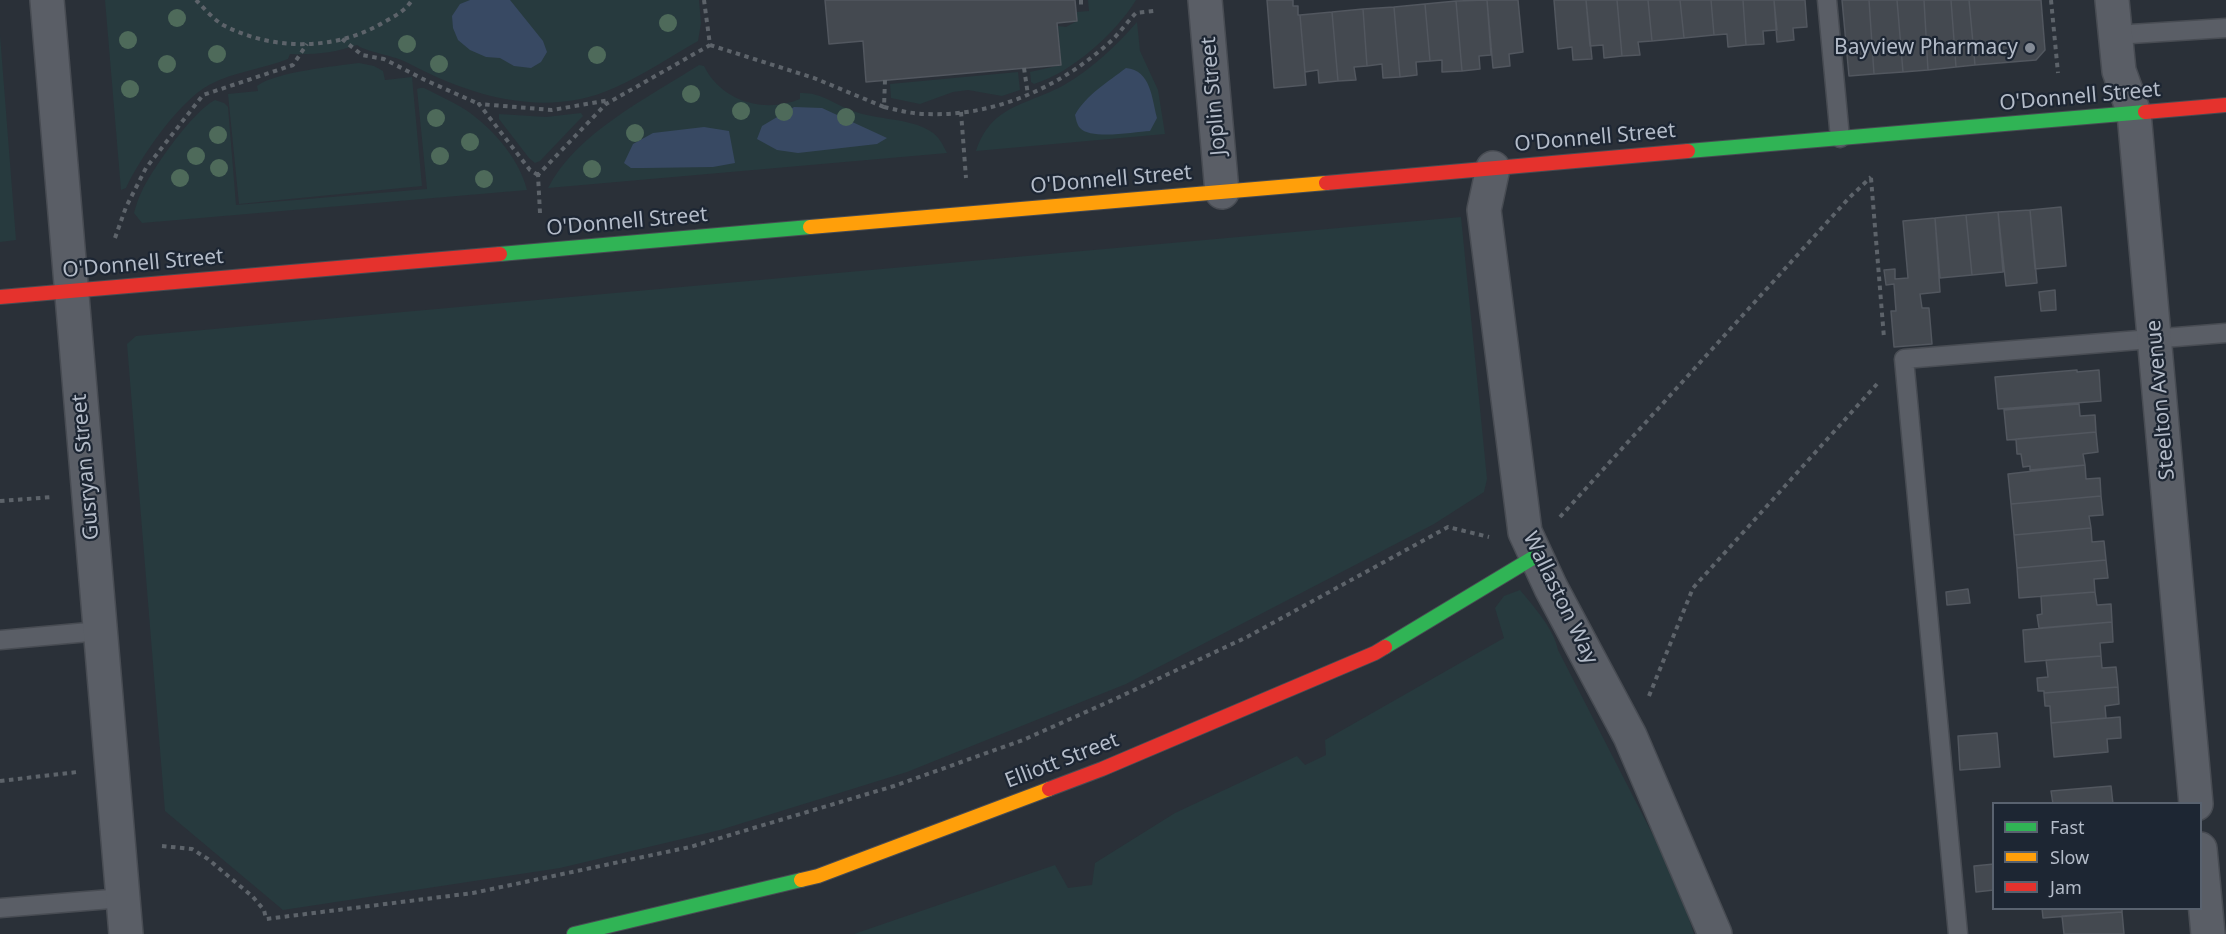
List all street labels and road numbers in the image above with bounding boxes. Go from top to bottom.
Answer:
street label: Joplin Street [1196,35,1232,157]
street label: O'Donnell Street [1998,77,2162,117]
street label: O'Donnell Street [1513,118,1677,158]
street label: O'Donnell Street [1029,160,1193,200]
street label: O'Donnell Street [545,202,709,242]
street label: O'Donnell Street [61,244,225,284]
street label: Steelton Avenue [2141,319,2181,481]
street label: Gusryan Street [67,393,105,541]
street label: Wallaston Way [1517,528,1603,668]
street label: Elliott Street [1002,728,1122,794]

